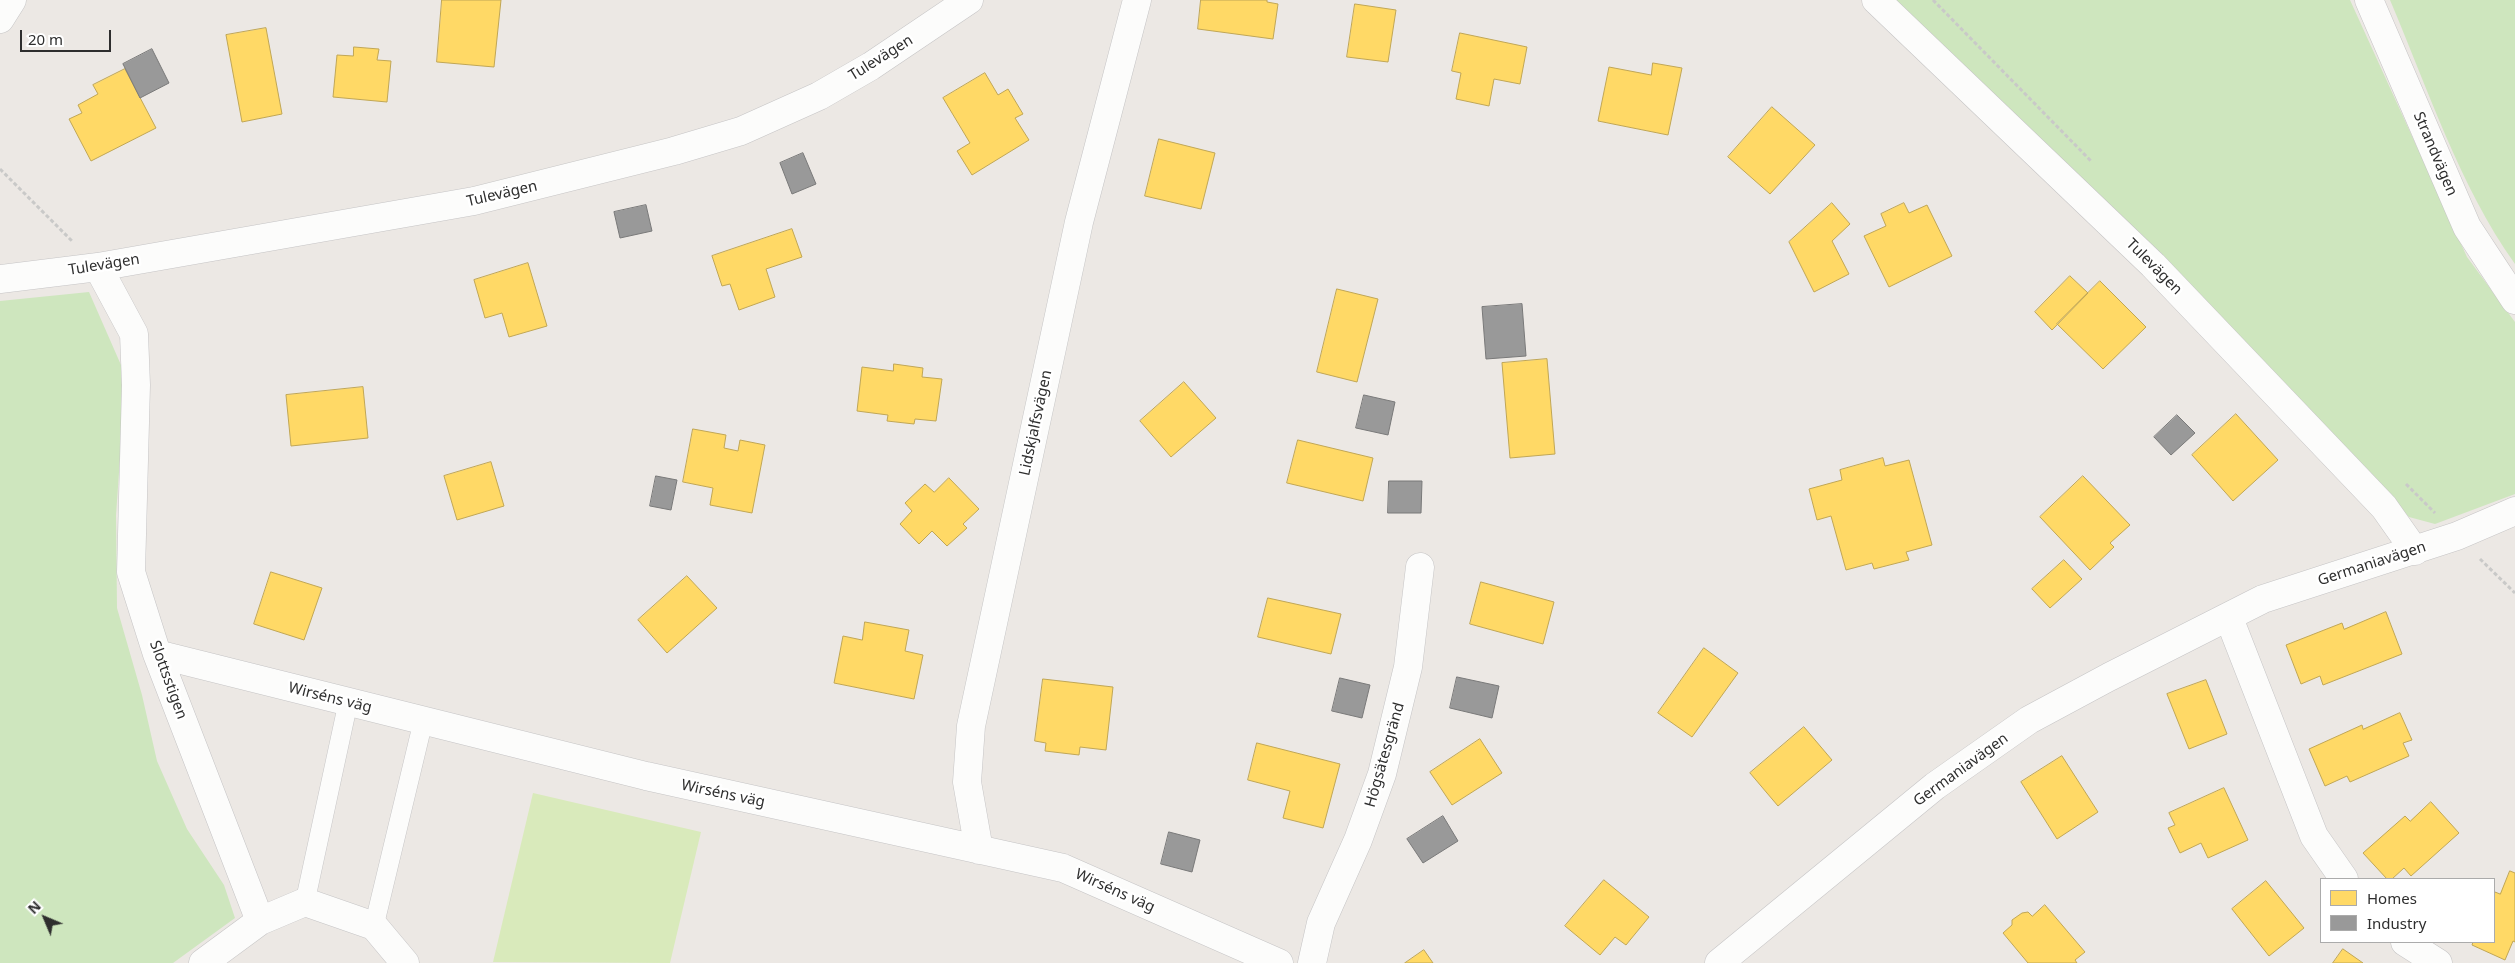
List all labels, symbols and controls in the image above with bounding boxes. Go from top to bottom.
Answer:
scale bar [22,20,114,52]
text: 20 m [28,29,63,49]
street label: Tulevägen [846,31,916,85]
street label: Strandvägen [2409,109,2461,199]
street label: Tulevägen [465,177,539,211]
street label: Tulevägen [2122,235,2186,299]
street label: Tulevägen [67,250,141,280]
street label: Lidskjalfsvägen [1016,368,1056,478]
street label: Germaniavägen [2316,538,2428,590]
street label: Slottsstigen [145,638,191,722]
street label: Wirséns väg [286,679,374,717]
street label: Högsätesgränd [1361,701,1409,809]
street label: Germaniavägen [1910,730,2012,810]
street label: Wirséns väg [679,776,767,812]
street label: Wirséns väg [1072,865,1158,917]
legend [2320,878,2495,943]
text: Homes [2367,888,2417,908]
north arrow [20,893,70,943]
text: N [23,896,45,918]
text: Industry [2367,913,2426,933]

